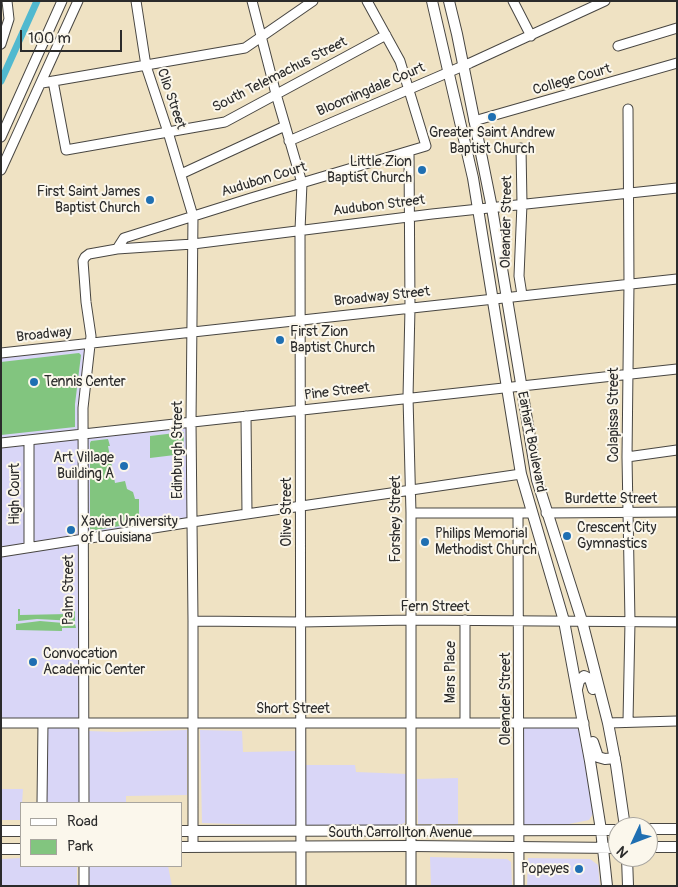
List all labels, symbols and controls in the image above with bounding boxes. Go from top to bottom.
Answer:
scale bar [22,20,125,52]
text: 100 m [28,29,71,48]
street label: South Telemachus Street [210,34,350,116]
street label: Bloomingdale Court [314,60,428,120]
street label: College Court [531,61,613,99]
street label: Clio Street [153,66,189,132]
marker: Greater Saint Andrew Baptist Church [486,111,498,123]
place label: Greater Saint Andrew Baptist Church [429,125,555,158]
place label: Little Zion Baptist Church [327,154,412,186]
street label: Audubon Court [219,159,309,201]
marker: Little Zion Baptist Church [416,164,428,176]
street label: Oleander Street [498,175,516,269]
place label: First Saint James Baptist Church [37,184,140,216]
street label: Audubon Street [332,192,426,220]
marker: First Saint James Baptist Church [144,194,156,206]
street label: Broadway Street [333,284,431,310]
street label: Broadway [16,324,72,346]
place label: First Zion Baptist Church [290,324,375,357]
marker: First Zion Baptist Church [274,334,286,346]
street label: Colapissa Street [606,367,622,463]
place label: Tennis Center [44,374,126,390]
marker: Tennis Center [28,376,40,388]
street label: Pine Street [303,380,371,404]
street label: Earhart Boulevard [513,390,549,494]
street label: Edinburgh Street [170,401,186,499]
place label: Art Village Building A [53,450,114,482]
marker: Art Village Building A [118,460,130,472]
street label: High Court [7,463,23,525]
street label: Forshey Street [388,476,404,562]
street label: Olive Street [279,477,295,547]
street label: Burdette Street [565,491,657,507]
place label: Xavier University of Louisiana [81,514,178,546]
place label: Crescent City Gymnastics [577,520,656,552]
marker: Xavier University of Louisiana [65,524,77,536]
place label: Philips Memorial Methodist Church [435,526,537,558]
marker: Crescent City Gymnastics [561,530,573,542]
marker: Philips Memorial Methodist Church [419,536,431,548]
street label: Palm Street [61,555,77,625]
street label: Fern Street [401,599,469,615]
street label: Mars Place [443,641,459,703]
place label: Convocation Academic Center [43,646,145,679]
street label: Oleander Street [498,652,514,746]
marker: Convocation Academic Center [27,656,39,668]
street label: Short Street [256,701,330,717]
legend [20,802,182,867]
text: Road [67,812,98,831]
north arrow [608,817,658,867]
street label: South Carrollton Avenue [328,825,472,841]
text: Park [67,837,93,856]
text: N [613,843,632,861]
place label: Popeyes [521,861,569,877]
marker: Popeyes [573,863,585,875]

